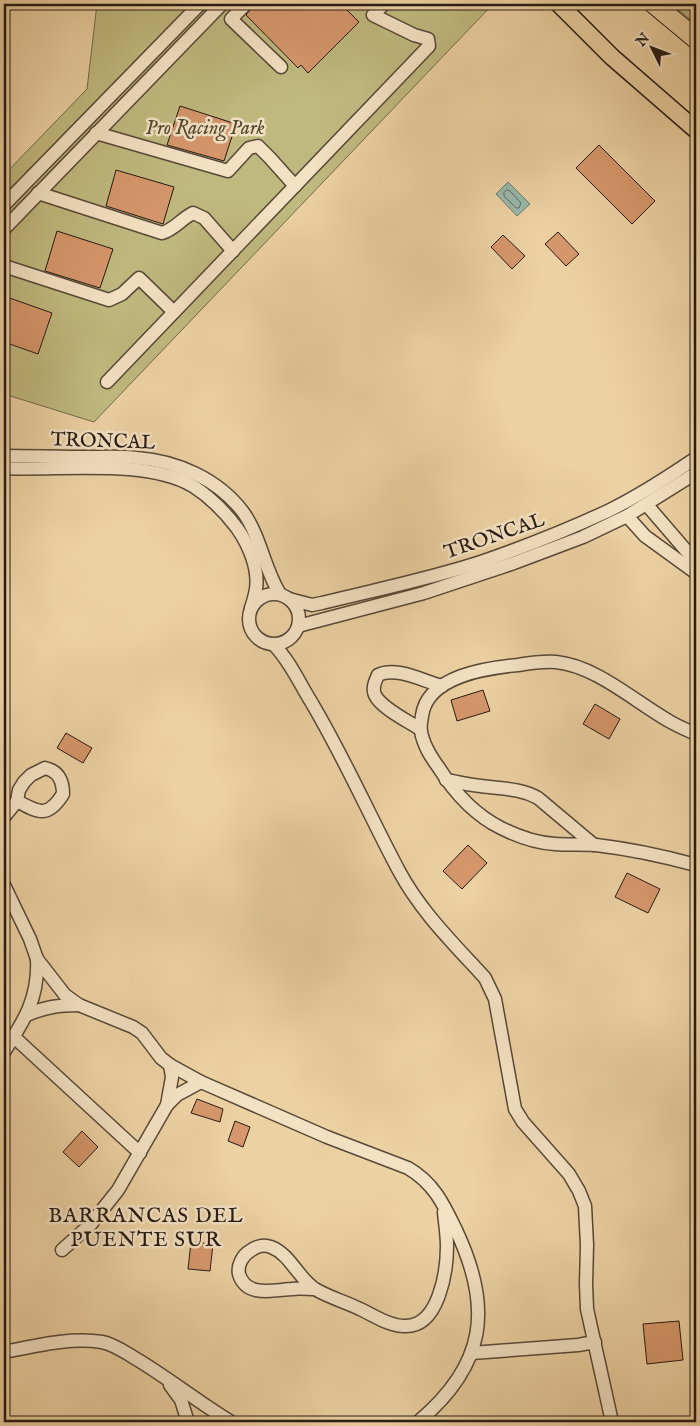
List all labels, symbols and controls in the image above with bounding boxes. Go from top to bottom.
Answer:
north arrow [628,22,678,72]
text: N [632,29,654,51]
park label: Pro Racing Park [145,116,265,142]
street label: TRONCAL [50,427,156,456]
street label: TRONCAL [441,507,549,565]
district label: BARRANCAS DEL PUENTE SUR [48,1203,244,1254]

